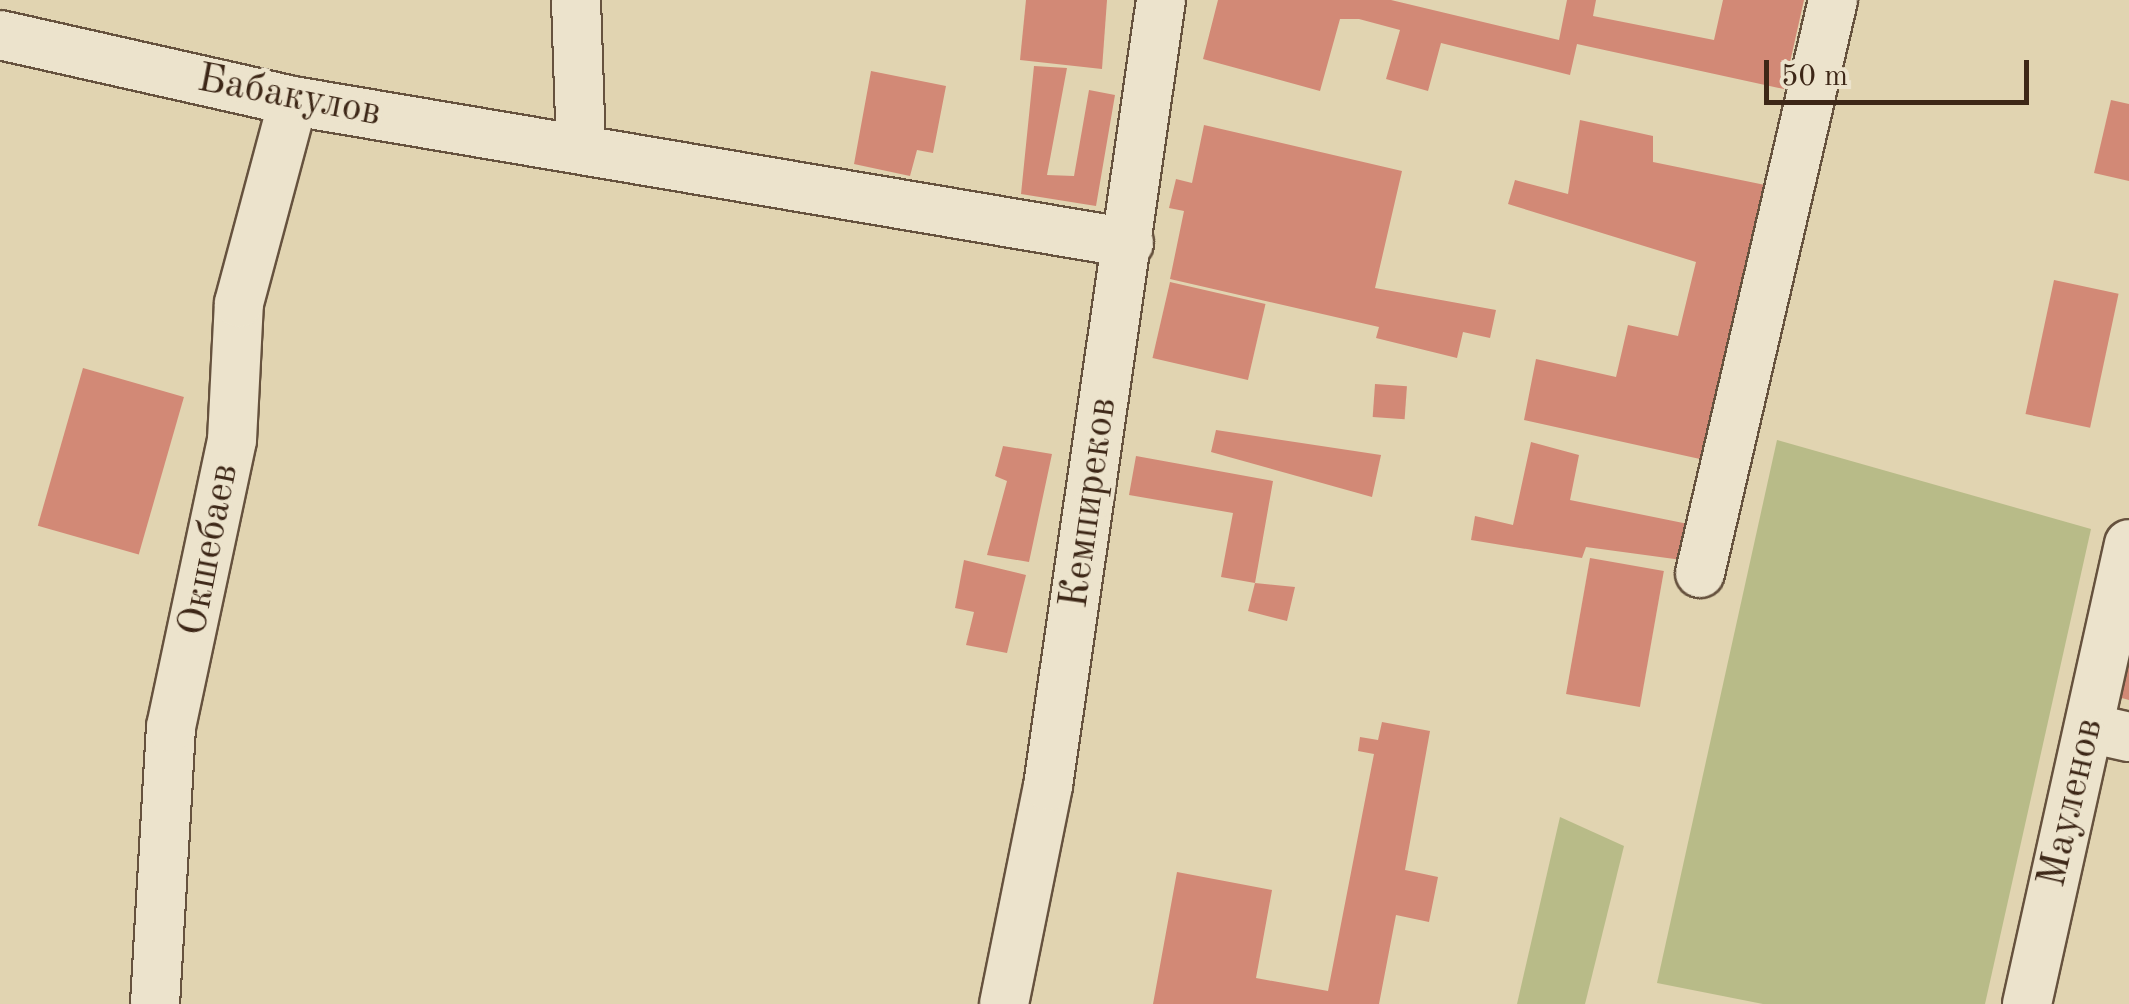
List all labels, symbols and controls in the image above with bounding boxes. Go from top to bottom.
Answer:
scale bar [1769,40,2034,102]
street label: Бабакулов [193,56,385,138]
text: 50 m [1781,62,1848,92]
street label: Кемпиреков [1051,395,1129,611]
street label: Окшебаев [170,460,250,640]
street label: Мауленов [2029,714,2115,892]

